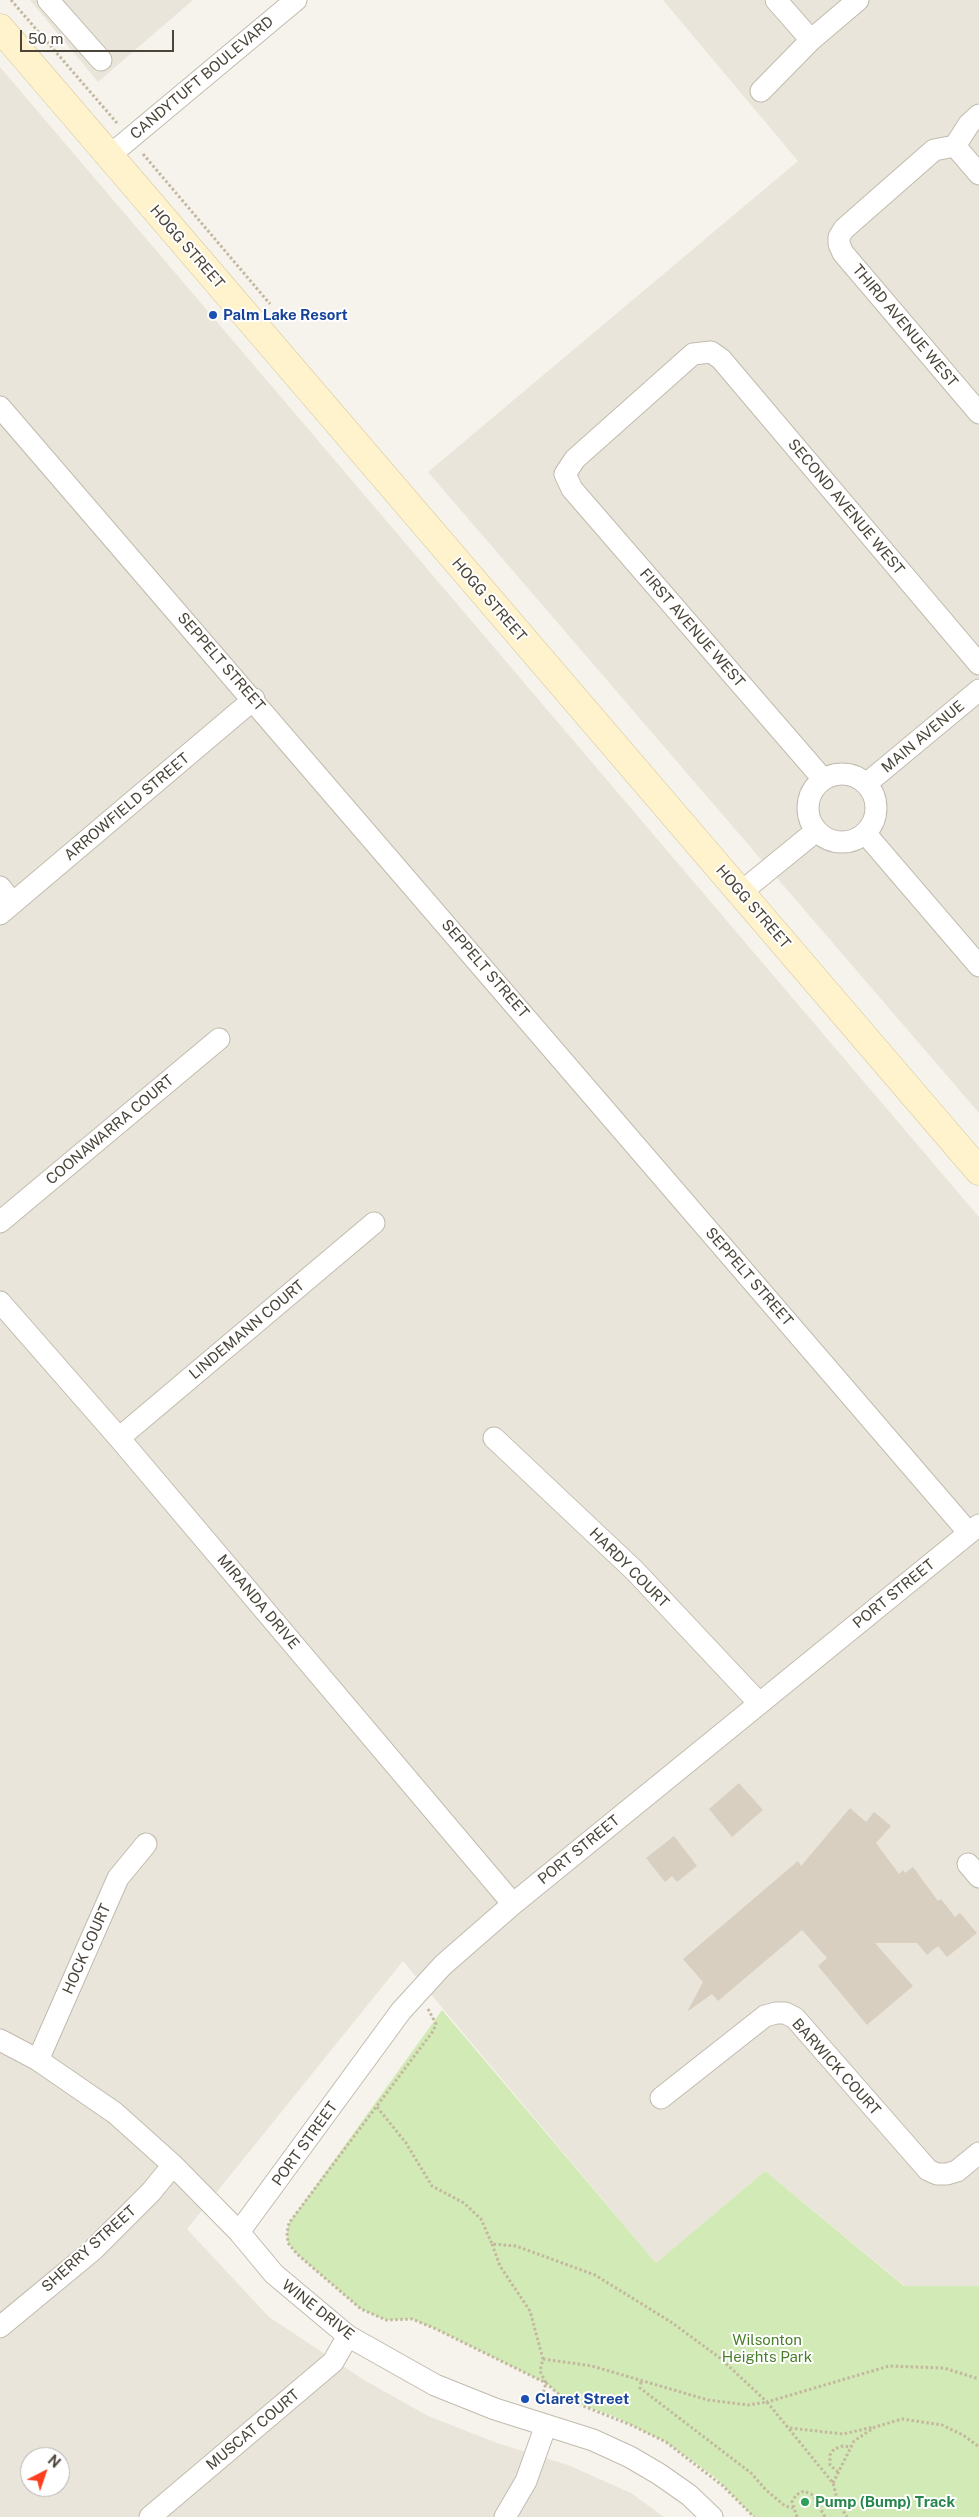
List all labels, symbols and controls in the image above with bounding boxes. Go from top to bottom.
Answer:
street label: CANDYTUFT BOULEVARD [127,13,277,143]
scale bar [22,20,176,52]
text: 50 m [28,30,63,47]
street label: HOGG STREET [146,202,228,292]
street label: THIRD AVENUE WEST [849,261,961,391]
place label: Palm Lake Resort [223,306,348,324]
marker: Palm Lake Resort [207,309,219,321]
street label: SECOND AVENUE WEST [784,436,908,578]
street label: HOGG STREET [448,555,530,645]
street label: FIRST AVENUE WEST [636,565,748,691]
street label: SEPPELT STREET [173,609,269,715]
street label: MAIN AVENUE [878,697,968,777]
street label: ARROWFIELD STREET [61,749,193,865]
street label: HOGG STREET [712,862,794,952]
street label: SEPPELT STREET [437,916,533,1022]
street label: COONAWARRA COURT [43,1071,177,1189]
street label: SEPPELT STREET [701,1224,797,1330]
street label: LINDEMANN COURT [186,1277,308,1383]
street label: HARDY COURT [585,1524,673,1612]
street label: MIRANDA DRIVE [213,1551,303,1653]
street label: PORT STREET [850,1556,938,1632]
street label: PORT STREET [535,1812,623,1888]
street label: HOCK COURT [59,1901,115,1997]
street label: BARWICK COURT [788,2015,884,2119]
street label: PORT STREET [268,2098,342,2190]
street label: SHERRY STREET [38,2202,140,2296]
street label: WINE DRIVE [278,2276,358,2344]
park label: Wilsonton Heights Park [722,2331,812,2366]
street label: MUSCAT COURT [203,2386,303,2474]
place label: Claret Street [535,2390,629,2408]
marker: Claret Street [519,2393,531,2405]
north arrow [20,2447,70,2497]
text: N [45,2452,64,2471]
place label: Pump (Bump) Track [815,2493,955,2511]
marker: Pump (Bump) Track [799,2496,811,2508]

